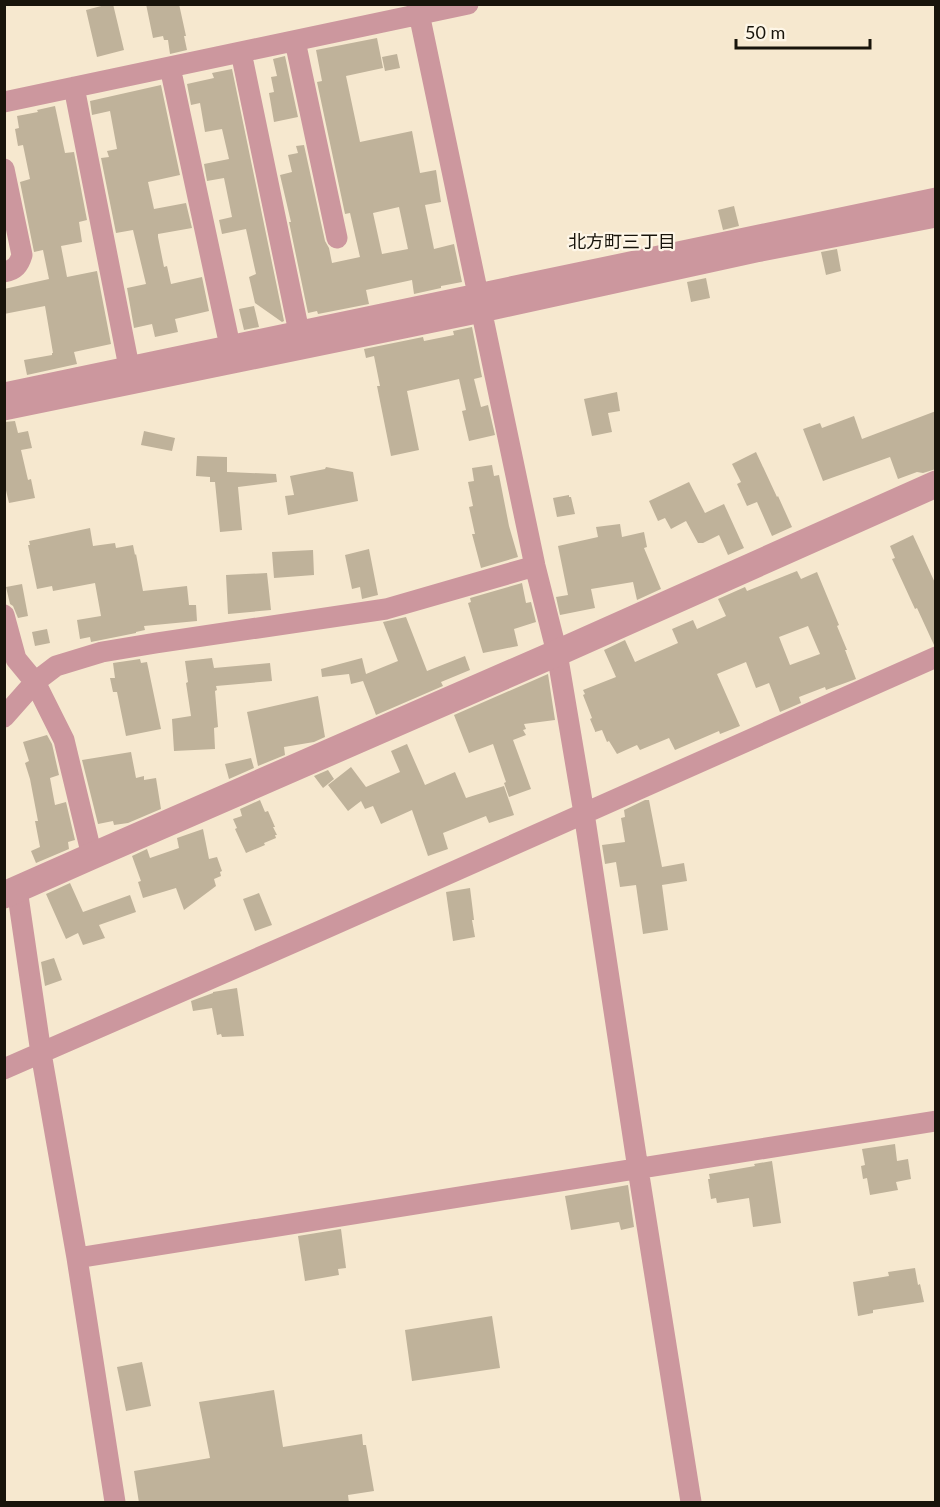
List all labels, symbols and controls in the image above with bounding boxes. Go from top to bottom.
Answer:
scale bar [736,12,870,50]
text: 50 m [745,21,785,43]
district label: 北方町三丁目 [568,230,676,252]

